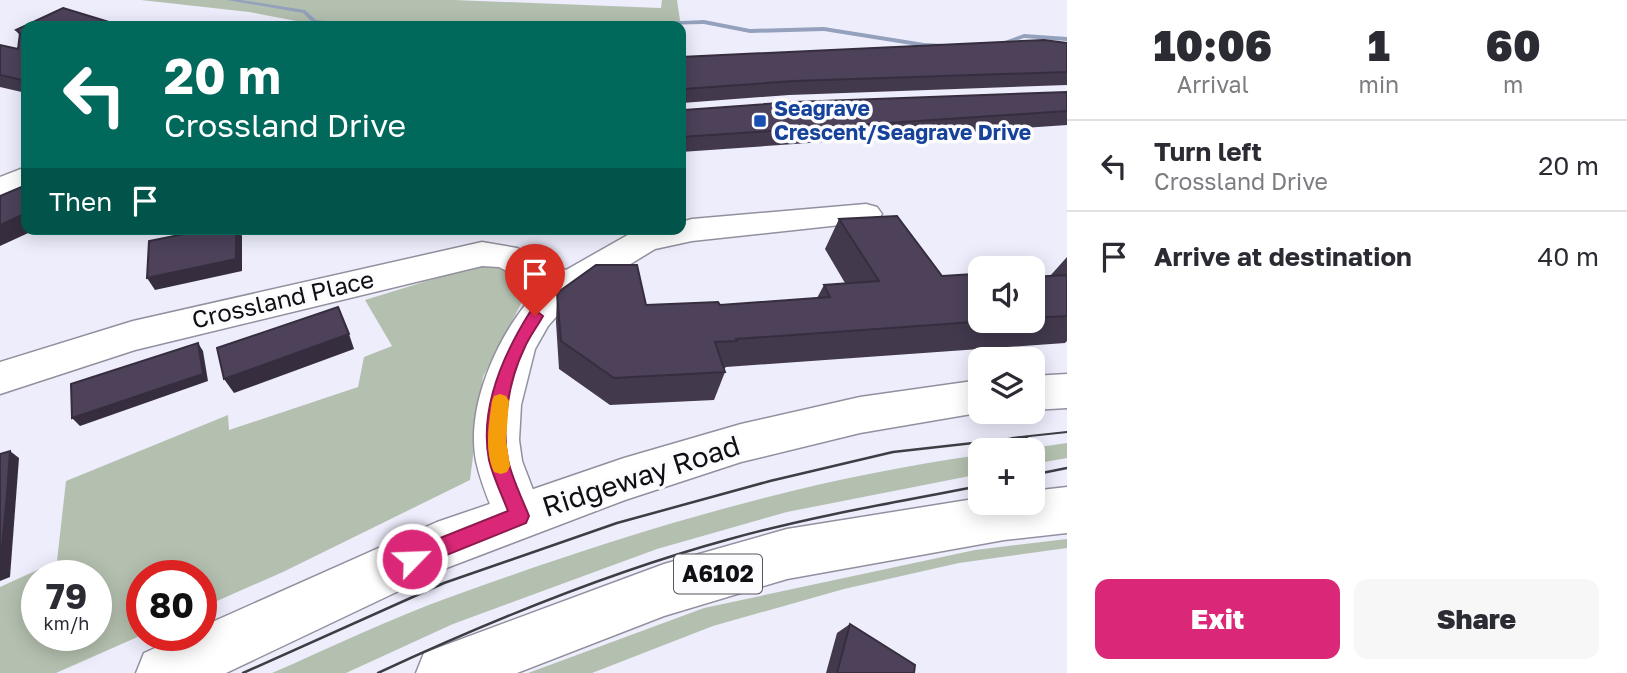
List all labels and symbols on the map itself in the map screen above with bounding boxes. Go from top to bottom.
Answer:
place label: Seagrave Crescent/Seagrave Drive [774,95,1031,145]
marker: Seagrave Crescent/Seagrave Drive [752,113,768,129]
pin [505,244,565,316]
street label: Crossland Place [189,263,377,334]
street label: Ridgeway Road [538,428,744,523]
position arrow [375,522,449,596]
road number: A6102 [674,554,762,594]
speed limit sign: 80 [126,560,217,651]

